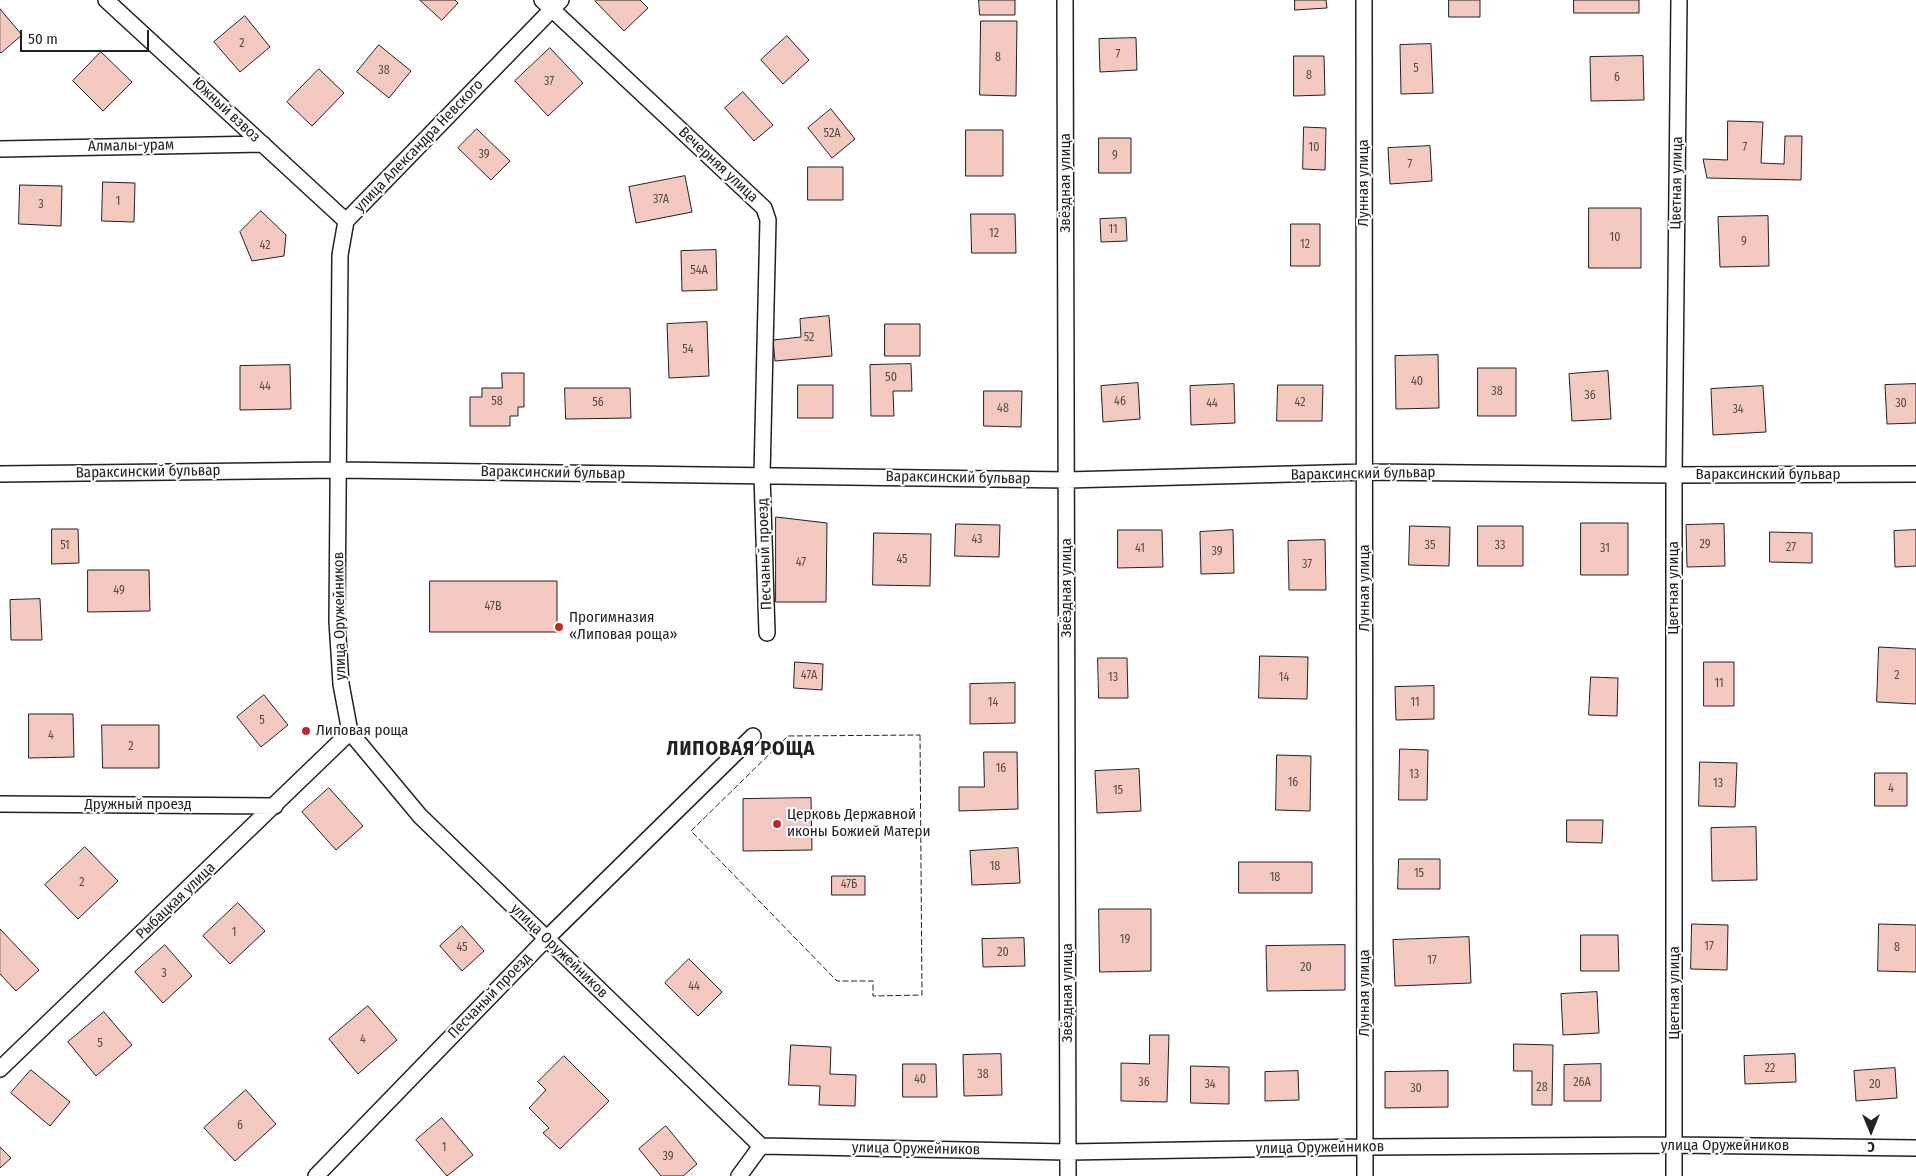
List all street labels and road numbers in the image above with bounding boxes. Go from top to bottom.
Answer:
street label: Южный взвоз [188,74,264,146]
street label: улица Александра Невского [351,76,487,216]
street label: Вечерняя улица [674,124,762,206]
street label: Звёздная улица [1057,133,1075,233]
street label: Алмалы-урам [88,136,174,156]
street label: Цветная улица [1667,136,1687,230]
street label: Лунная улица [1355,139,1373,227]
street label: Вараксинский бульвар [75,462,221,482]
street label: Вараксинский бульвар [480,463,626,483]
street label: Вараксинский бульвар [1290,464,1436,484]
street label: Вараксинский бульвар [1696,466,1840,484]
street label: Вараксинский бульвар [885,468,1031,488]
street label: Песчаный проезд [754,498,776,610]
street label: Звёздная улица [1058,538,1076,638]
street label: Цветная улица [1665,541,1683,635]
street label: Лунная улица [1356,544,1374,632]
street label: улица Оружейников [330,552,350,680]
street label: Дружный проезд [84,796,192,814]
street label: Рыбацкая улица [133,859,219,943]
street label: улица Оружейников [507,900,611,1002]
street label: Звёздная улица [1059,943,1077,1043]
street label: Цветная улица [1666,946,1684,1040]
street label: Песчаный проезд [445,949,535,1043]
street label: Лунная улица [1356,949,1374,1037]
street label: улица Оружейников [1661,1137,1789,1155]
street label: улица Оружейников [1256,1138,1384,1158]
street label: улица Оружейников [852,1139,980,1159]

